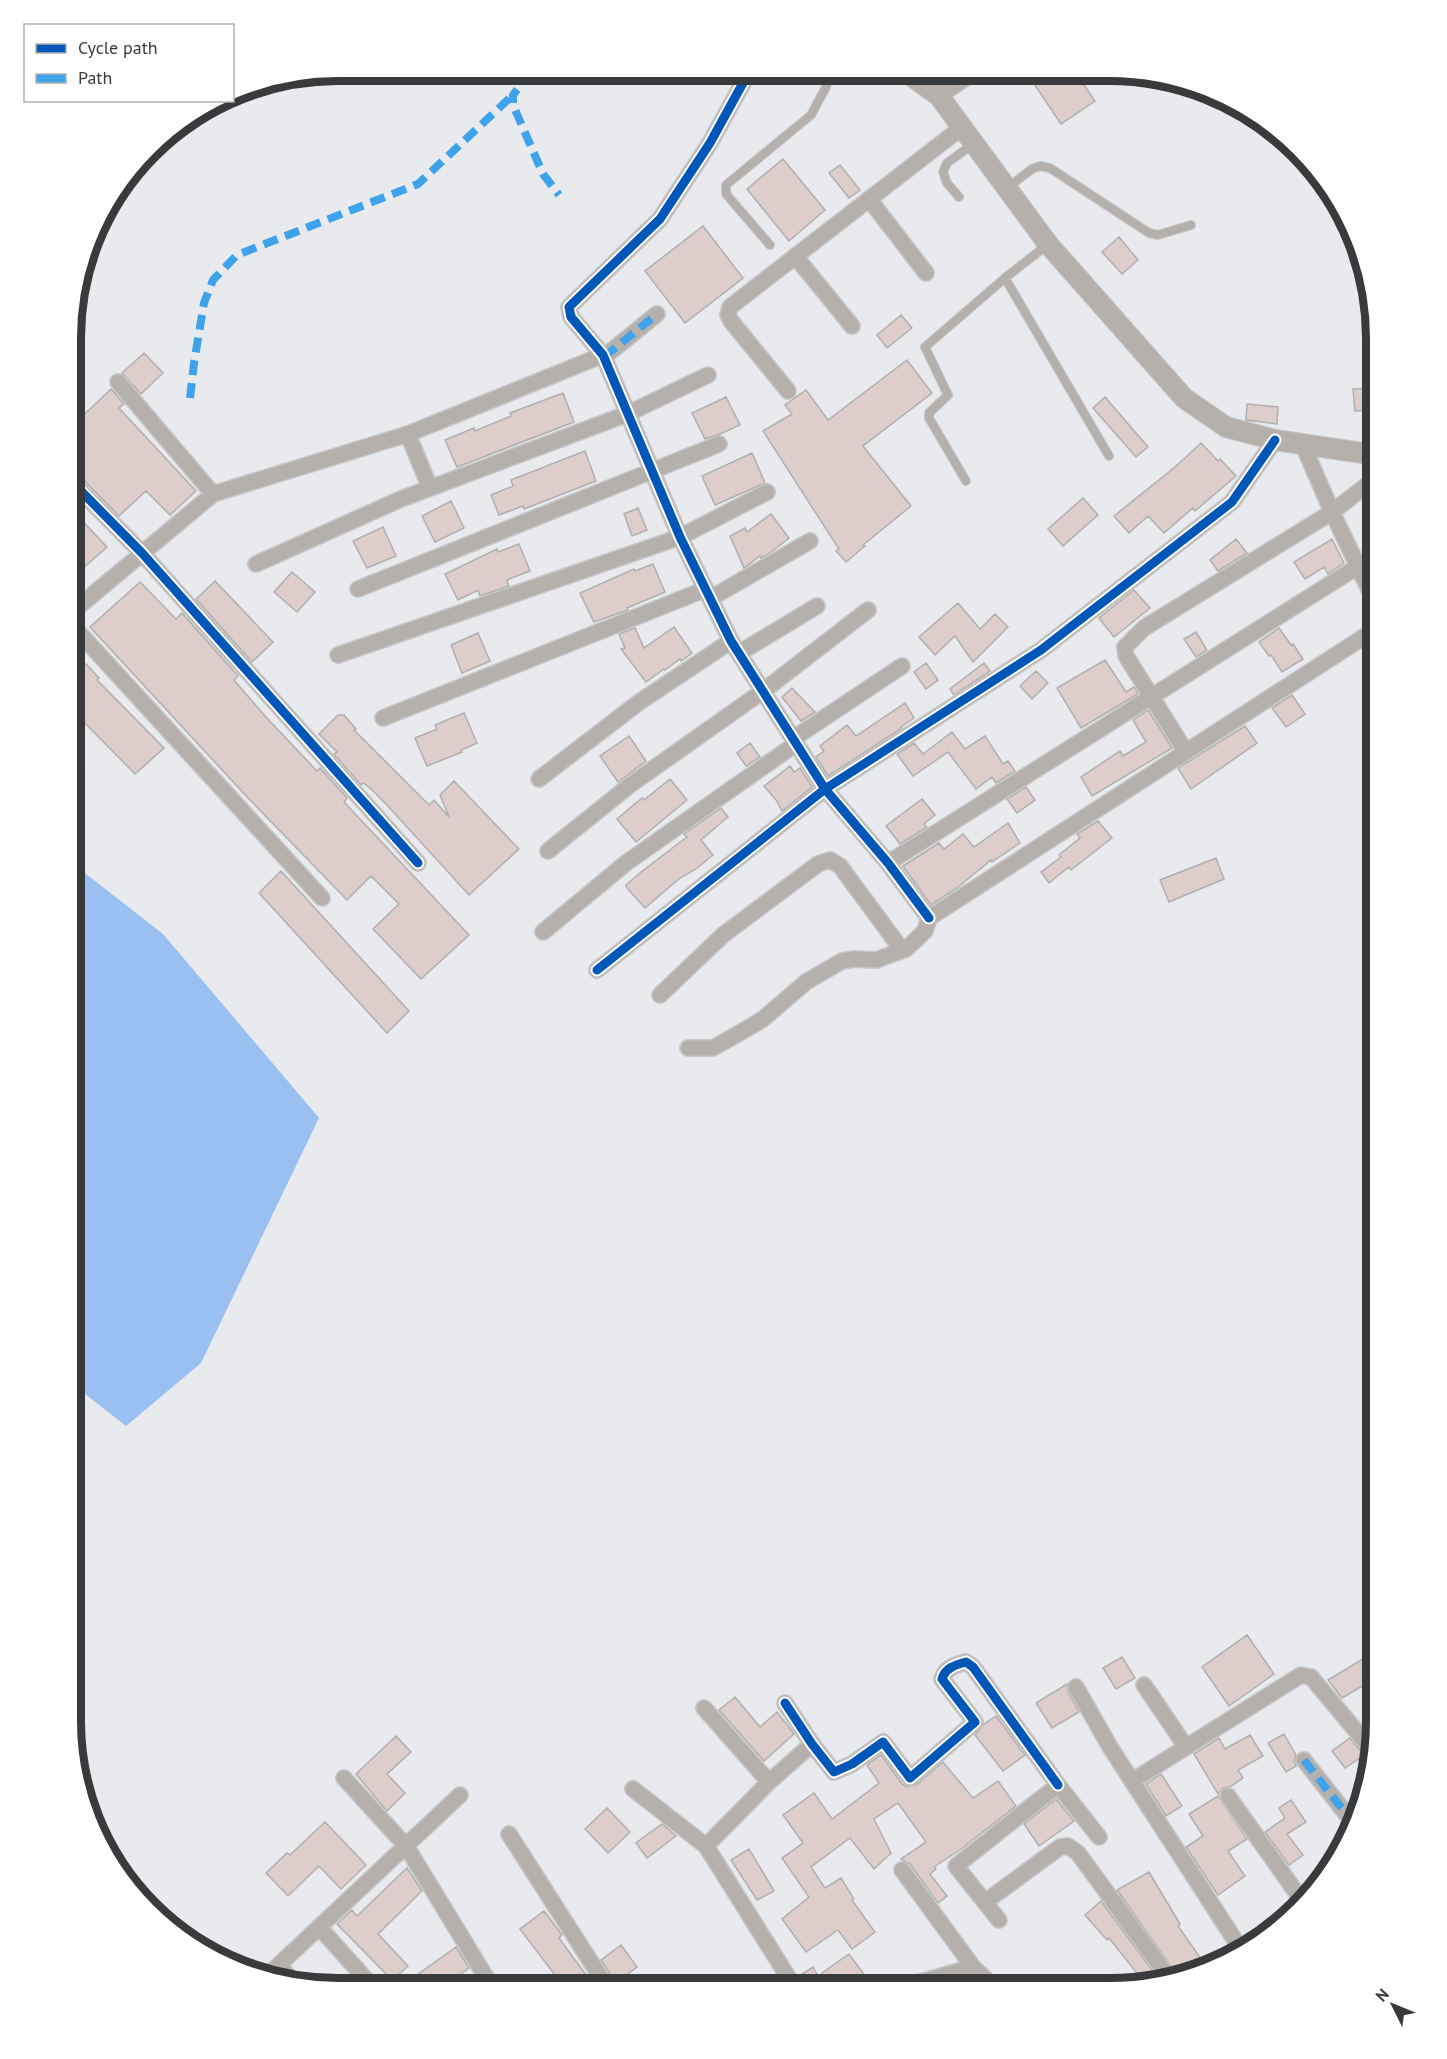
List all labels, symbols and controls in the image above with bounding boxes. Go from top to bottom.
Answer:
legend [24,24,234,102]
text: Cycle path [78,36,158,59]
text: Path [78,66,112,89]
north arrow [1363,1975,1423,2035]
text: N [1371,1984,1393,2005]

